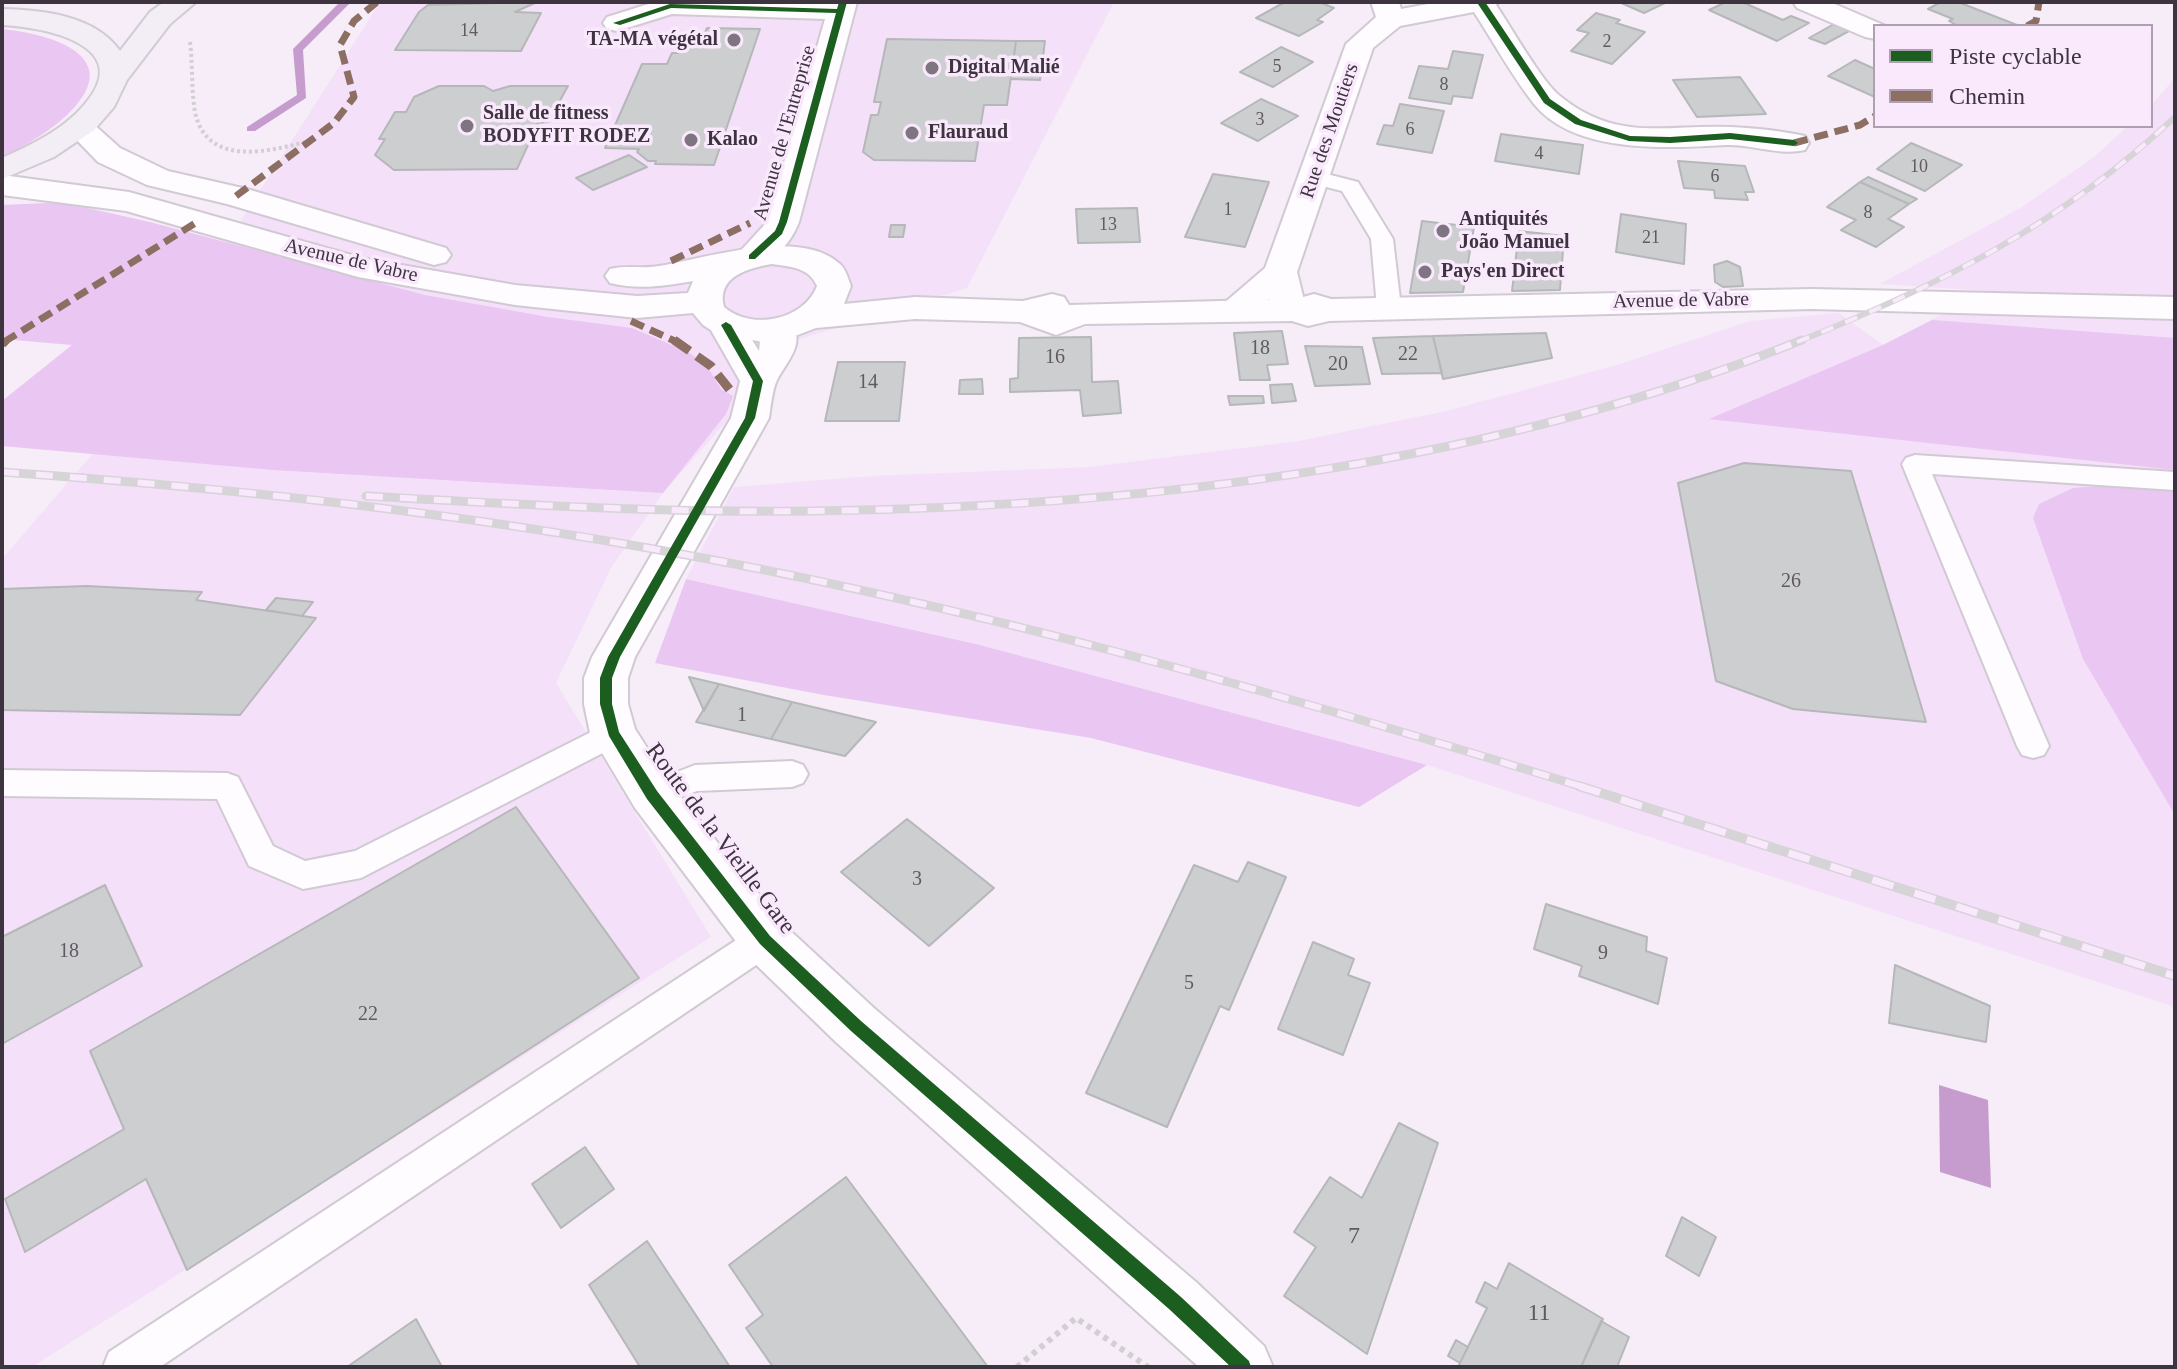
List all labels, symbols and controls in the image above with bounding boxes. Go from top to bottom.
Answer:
house number: 14 [460,20,478,42]
legend [1873,24,2153,128]
place label: TA-MA végétal [587,28,718,52]
marker: TA-MA végétal [725,31,743,49]
house number: 2 [1602,31,1612,53]
street label: Avenue de l'Entreprise [749,43,821,223]
text: Piste cyclable [1949,43,2082,69]
place label: Digital Malié [948,56,1060,80]
house number: 5 [1272,56,1282,78]
marker: Digital Malié [923,59,941,77]
street label: Rue des Moutiers [1296,60,1364,202]
house number: 8 [1440,74,1448,96]
text: Chemin [1949,83,2025,109]
place label: Salle de fitness BODYFIT RODEZ [483,102,650,149]
house number: 3 [1256,109,1264,131]
marker: Salle de fitness BODYFIT RODEZ [458,117,476,135]
house number: 6 [1406,119,1414,141]
place label: Flauraud [928,121,1008,145]
marker: Flauraud [903,124,921,142]
place label: Kalao [707,128,758,152]
marker: Kalao [682,131,700,149]
house number: 4 [1534,143,1544,165]
house number: 10 [1910,156,1928,178]
house number: 6 [1710,166,1720,188]
house number: 1 [1224,199,1232,221]
house number: 8 [1864,202,1872,224]
place label: Antiquités João Manuel [1459,208,1570,255]
house number: 13 [1099,214,1117,236]
marker: Antiquités João Manuel [1434,222,1452,240]
house number: 21 [1642,227,1660,249]
street label: Avenue de Vabre [282,234,420,288]
place label: Pays'en Direct [1441,260,1564,284]
marker: Pays'en Direct [1416,263,1434,281]
street label: Avenue de Vabre [1613,288,1749,314]
house number: 18 [1250,337,1270,361]
house number: 22 [1398,343,1418,367]
house number: 16 [1045,346,1065,370]
house number: 20 [1328,353,1348,377]
house number: 14 [858,371,878,395]
house number: 26 [1781,570,1801,594]
house number: 1 [737,704,747,728]
street label: Route de la Vieille Gare [639,738,801,940]
house number: 3 [912,868,922,892]
house number: 18 [59,940,79,964]
house number: 9 [1598,942,1608,966]
house number: 5 [1184,972,1194,996]
house number: 22 [358,1003,378,1027]
house number: 7 [1348,1223,1360,1251]
house number: 11 [1527,1300,1551,1328]

